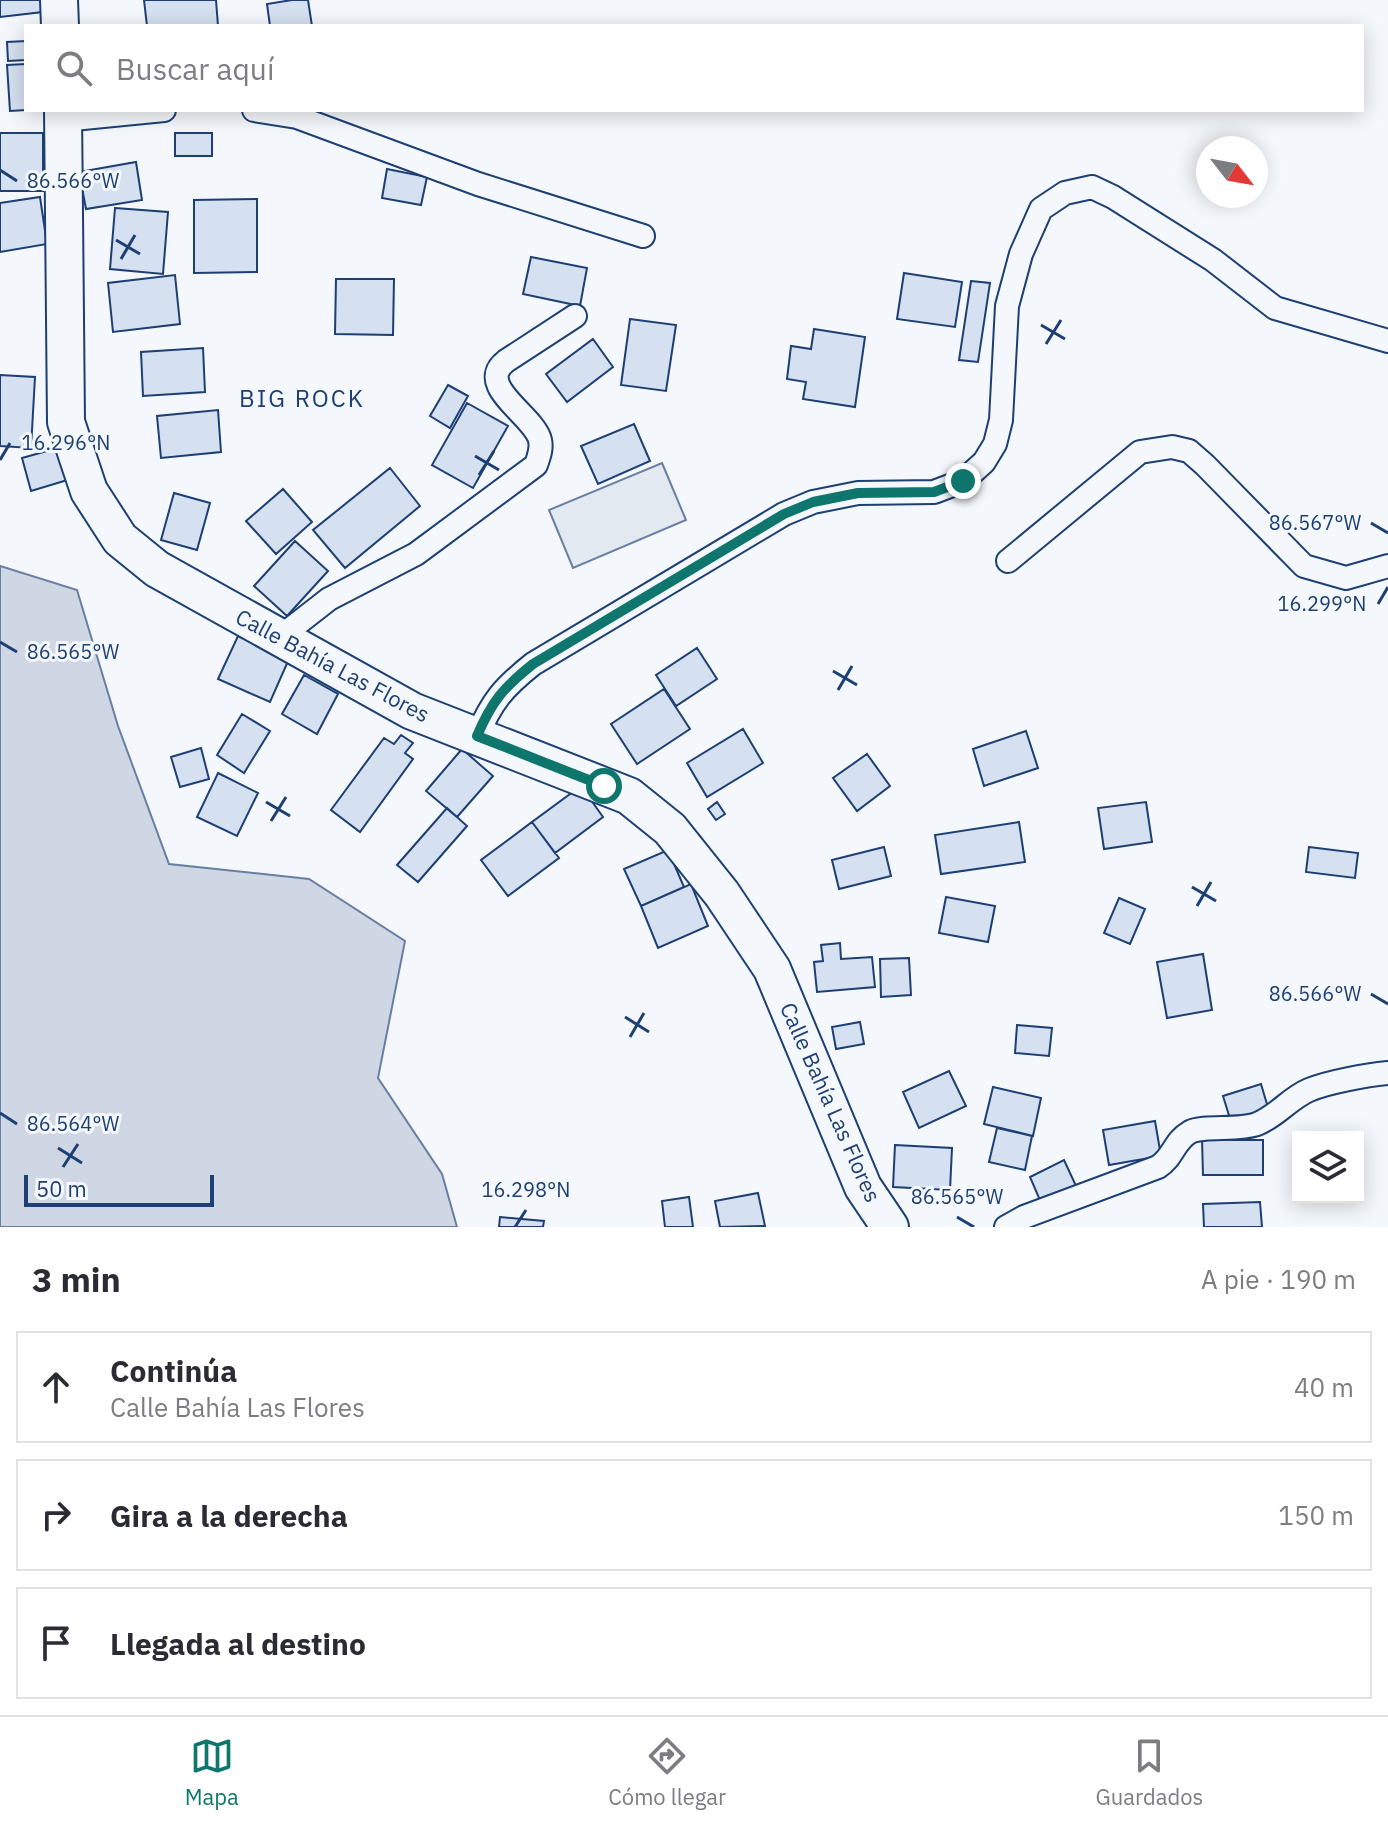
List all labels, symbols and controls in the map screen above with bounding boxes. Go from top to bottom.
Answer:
search box [24,24,1364,112]
icon: search [52,46,96,90]
text: Buscar aquí [116,49,274,88]
north arrow [1196,136,1268,208]
text: 86.566°W [27,167,119,194]
district label: BIG ROCK [239,382,365,414]
text: 16.296°N [22,429,110,456]
route end [945,463,981,499]
text: 86.567°W [1269,509,1361,536]
text: 16.299°N [1278,590,1366,617]
street label: Calle Bahía Las Flores [231,602,435,728]
text: 86.565°W [27,638,119,665]
route start [586,768,622,804]
text: 86.566°W [1269,980,1361,1007]
street label: Calle Bahía Las Flores [774,998,888,1206]
text: 86.564°W [27,1110,119,1137]
map controls [1292,1131,1364,1203]
button: layers [1292,1131,1364,1203]
scale bar [24,1171,214,1207]
text: 50 m [36,1174,87,1203]
text: 16.298°N [482,1176,570,1203]
text: 86.565°W [911,1183,1003,1210]
text: 3 min [32,1257,121,1301]
text: A pie · 190 m [1201,1262,1356,1296]
text: Continúa [110,1351,237,1390]
icon: ahead [34,1365,78,1409]
text: 40 m [1294,1370,1354,1404]
text: Calle Bahía Las Flores [110,1390,365,1424]
icon: right [34,1493,78,1537]
text: Gira a la derecha [110,1496,348,1535]
text: 150 m [1278,1498,1354,1532]
icon: arrive [34,1621,78,1665]
text: Llegada al destino [110,1624,366,1663]
tab: Mapa [185,1734,239,1811]
tab: Cómo llegar [608,1734,726,1811]
tab: Guardados [1096,1734,1203,1811]

